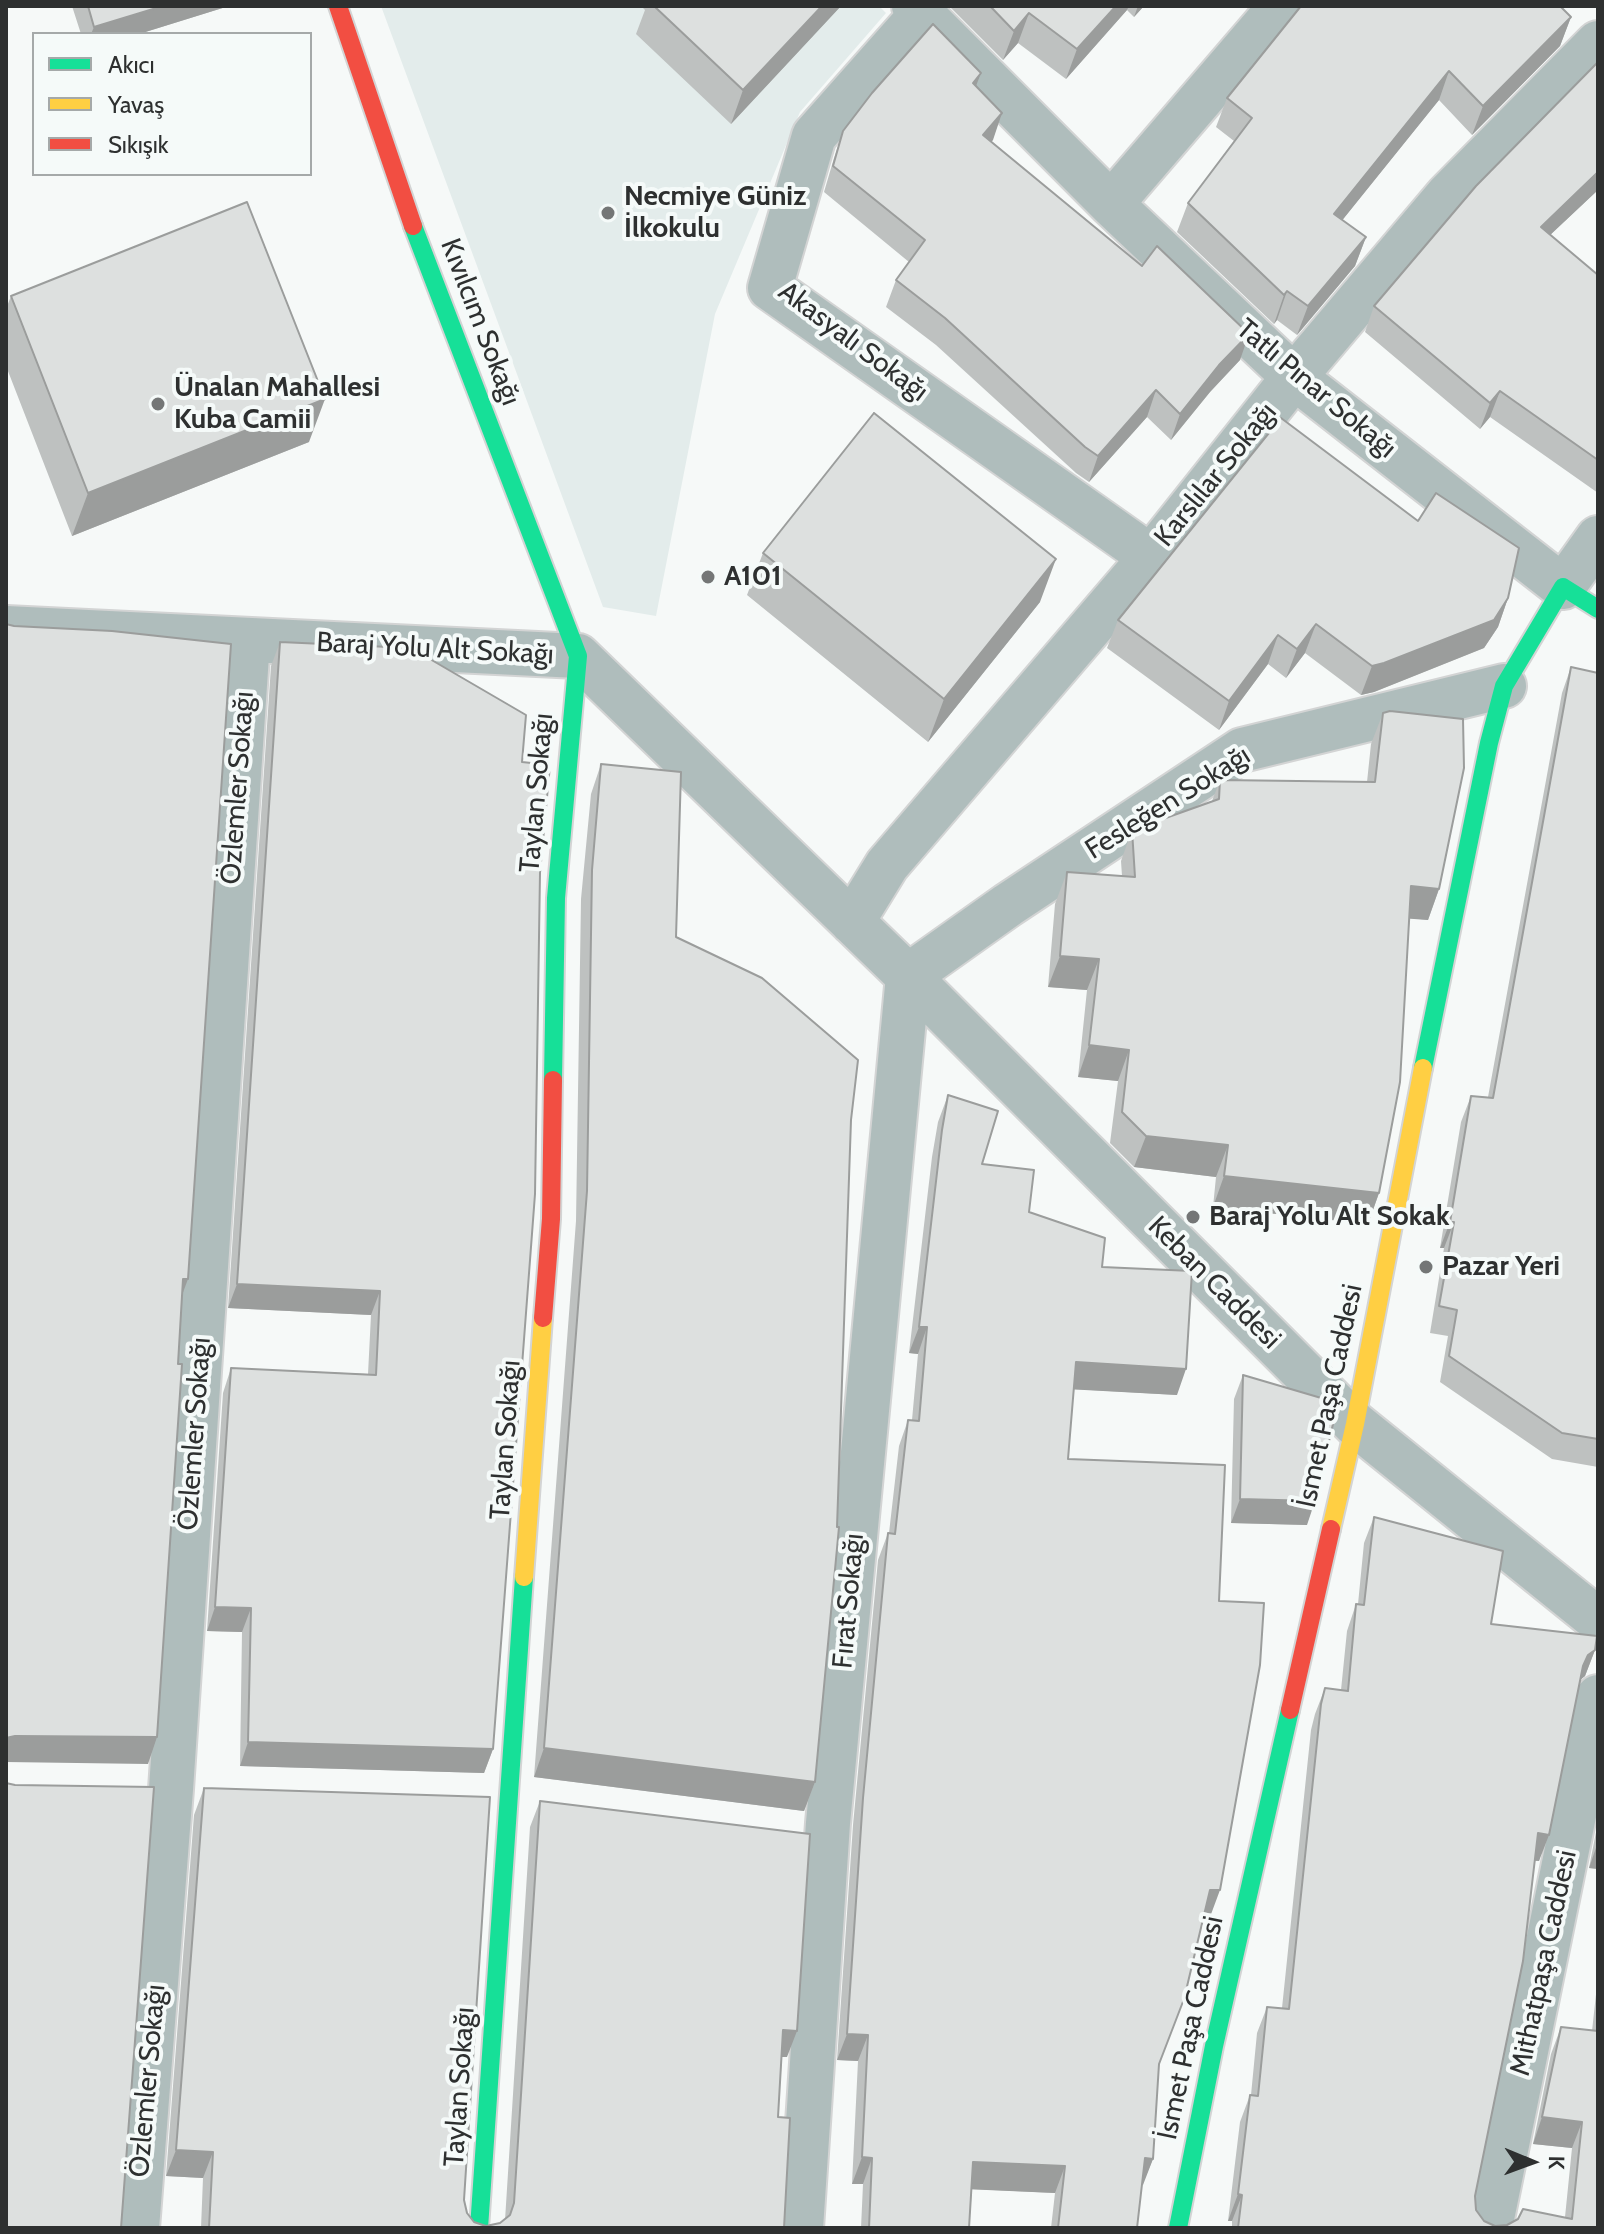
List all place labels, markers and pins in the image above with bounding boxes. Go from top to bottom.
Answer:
place label: Necmiye Güniz İlkokulu [624,180,806,246]
marker: Necmiye Güniz İlkokulu [599,204,617,222]
place label: Ünalan Mahallesi Kuba Camii [174,371,380,437]
marker: Ünalan Mahallesi Kuba Camii [149,395,167,413]
place label: A101 [724,560,782,594]
marker: A101 [699,568,717,586]
place label: Baraj Yolu Alt Sokak [1209,1200,1450,1234]
marker: Baraj Yolu Alt Sokak [1184,1208,1202,1226]
place label: Pazar Yeri [1442,1250,1560,1284]
marker: Pazar Yeri [1417,1258,1435,1276]

